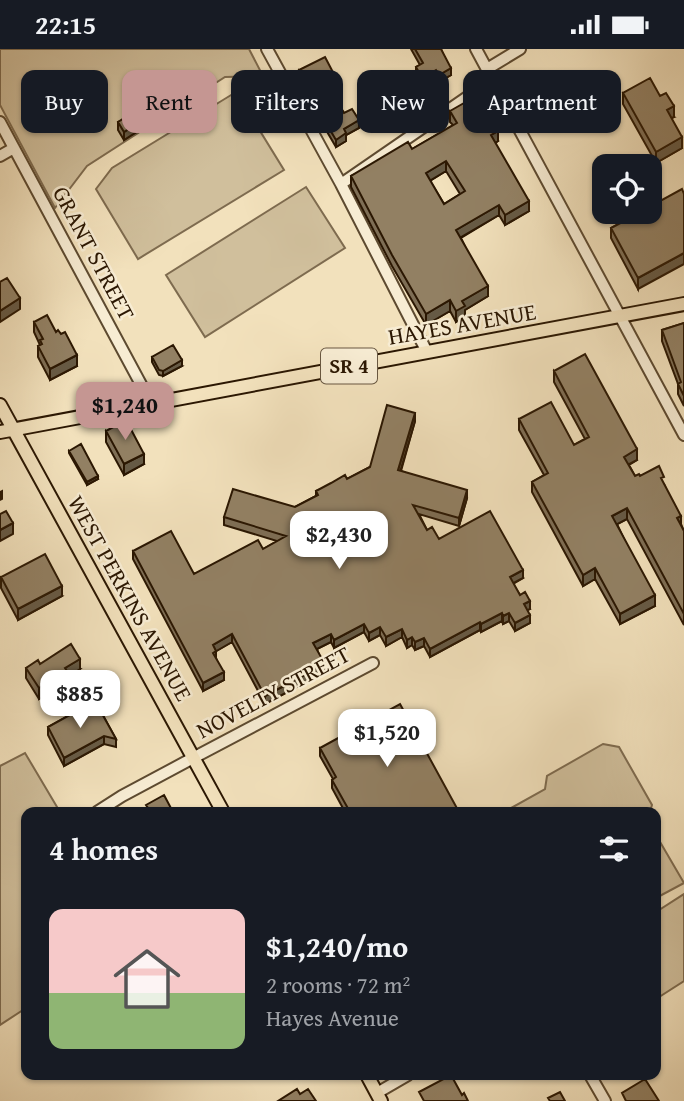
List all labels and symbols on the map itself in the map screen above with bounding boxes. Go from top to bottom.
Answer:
street label: GRANT STREET [45,180,144,326]
street label: HAYES AVENUE [385,294,538,353]
road number: SR 4 [321,349,377,383]
pin: $1,240 [68,383,182,442]
street label: WEST PERKINS AVENUE [60,489,201,706]
pin: $2,430 [282,511,396,571]
street label: NOVELTY STREET [190,637,356,746]
pin: $885 [39,671,121,730]
pin: $1,520 [330,709,444,769]

